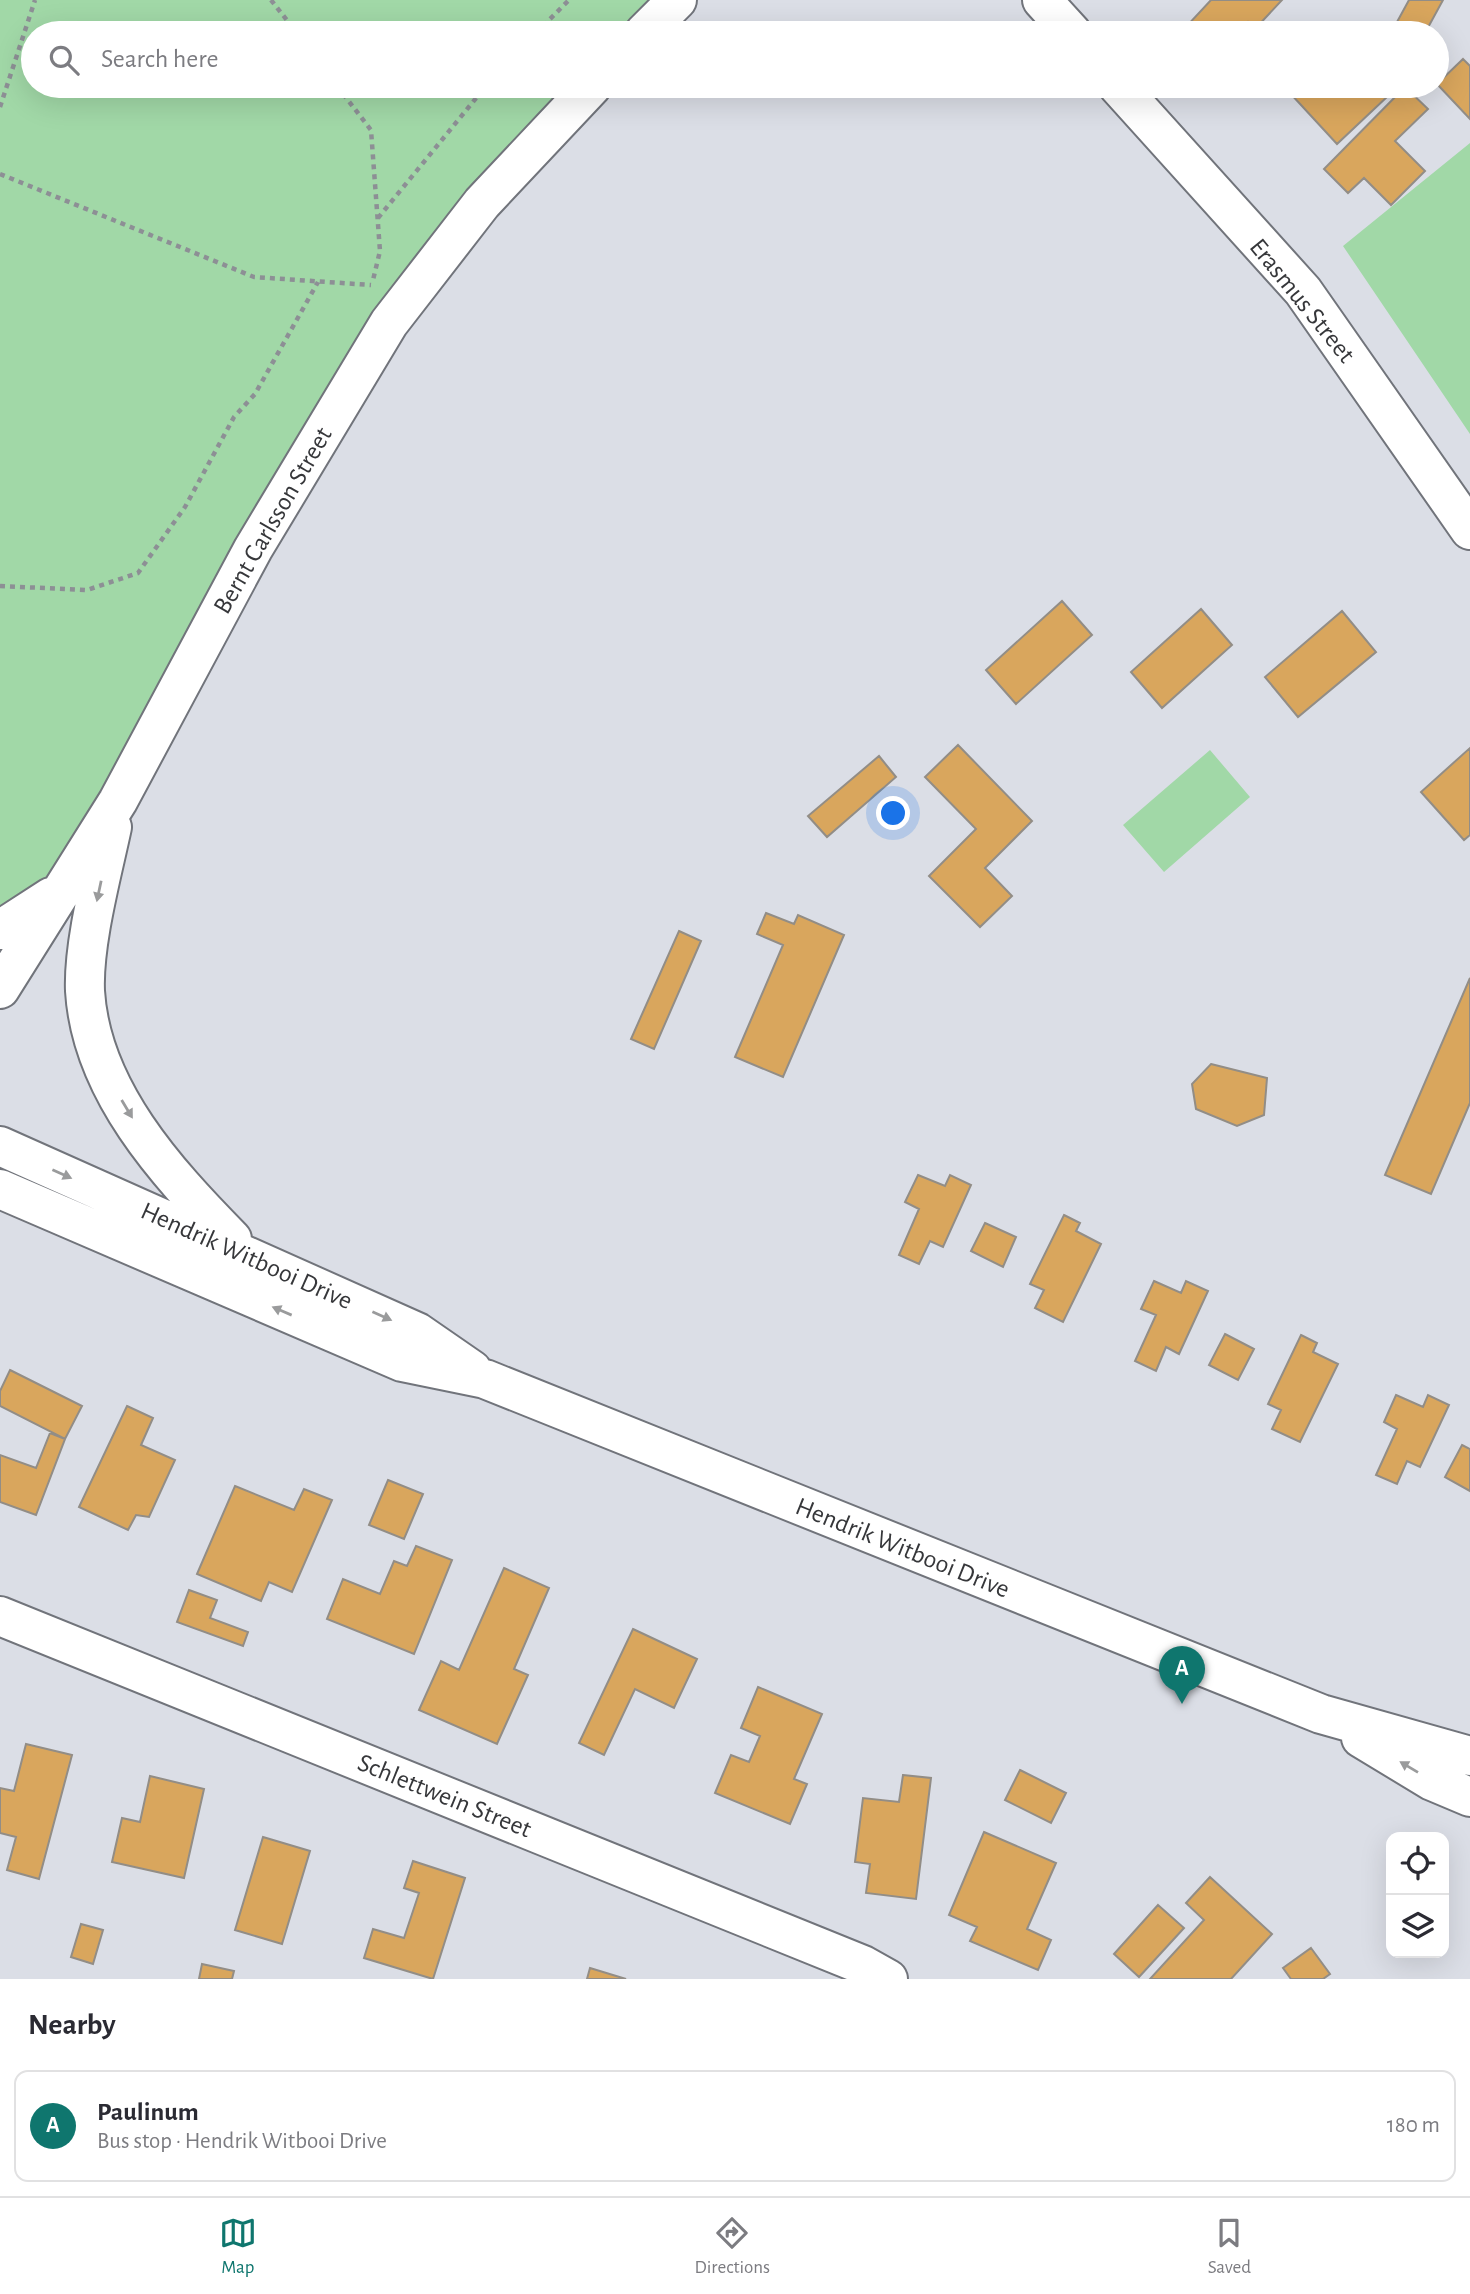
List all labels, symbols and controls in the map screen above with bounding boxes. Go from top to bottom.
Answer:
search box [21,21,1449,98]
icon: search [45,41,83,79]
text: Search here [101,46,219,72]
street label: Erasmus Street [1245,234,1360,368]
street label: Bernt Carlsson Street [209,423,337,618]
your location [876,796,910,830]
one-way arrow [93,880,104,902]
one-way arrow [121,1100,134,1119]
one-way arrow [52,1168,73,1179]
street label: Hendrik Witbooi Drive [137,1198,356,1314]
one-way arrow [272,1305,293,1316]
one-way arrow [372,1310,392,1322]
street label: Hendrik Witbooi Drive [792,1493,1013,1603]
pin: A [1159,1646,1205,1704]
street label: Schlettwein Street [354,1749,535,1843]
one-way arrow [1400,1761,1419,1773]
map controls [1386,1832,1449,1958]
button: locate [1386,1832,1449,1895]
button: layers [1386,1895,1449,1958]
text: Nearby [28,2010,116,2040]
text: Paulinum [97,2099,199,2125]
text: A [46,2114,60,2137]
text: 180 m [1387,2114,1440,2137]
text: Bus stop · Hendrik Witbooi Drive [97,2130,387,2153]
tab: Map [219,2214,257,2279]
tab: Directions [694,2214,770,2279]
tab: Saved [1208,2214,1251,2279]

